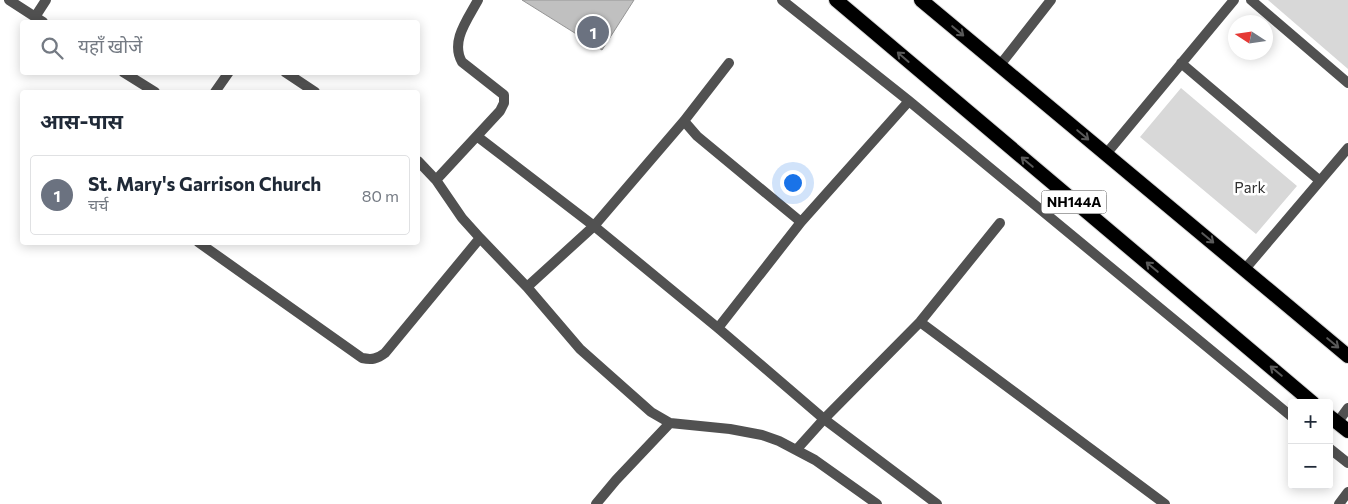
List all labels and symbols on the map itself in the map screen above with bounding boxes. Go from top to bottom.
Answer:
pin: 1 [577,13,609,51]
north arrow [1228,15,1273,60]
one-way arrow [951,25,964,36]
one-way arrow [897,52,910,63]
one-way arrow [1077,129,1090,140]
one-way arrow [1021,157,1034,168]
your location [780,170,806,196]
park label: Park [1234,178,1266,196]
road number: NH144A [1042,190,1106,213]
one-way arrow [1202,233,1215,244]
one-way arrow [1145,261,1158,272]
one-way arrow [1326,337,1339,348]
one-way arrow [1270,366,1283,377]

